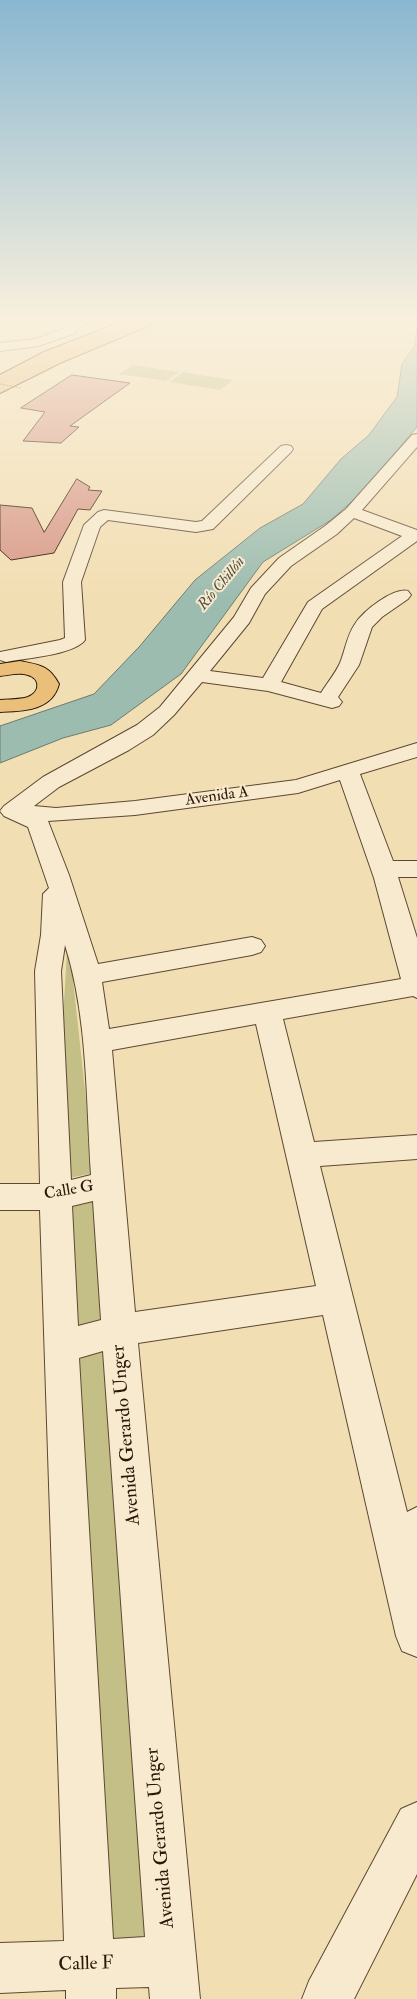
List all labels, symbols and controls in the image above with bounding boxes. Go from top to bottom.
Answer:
water label: Río Chillón [195,554,249,614]
street label: Avenida A [184,783,250,811]
street label: Calle G [43,1177,95,1205]
street label: Avenida Gerardo Unger [108,1344,146,1526]
street label: Avenida Gerardo Unger [142,1747,180,1929]
street label: Calle F [58,1953,114,1977]

